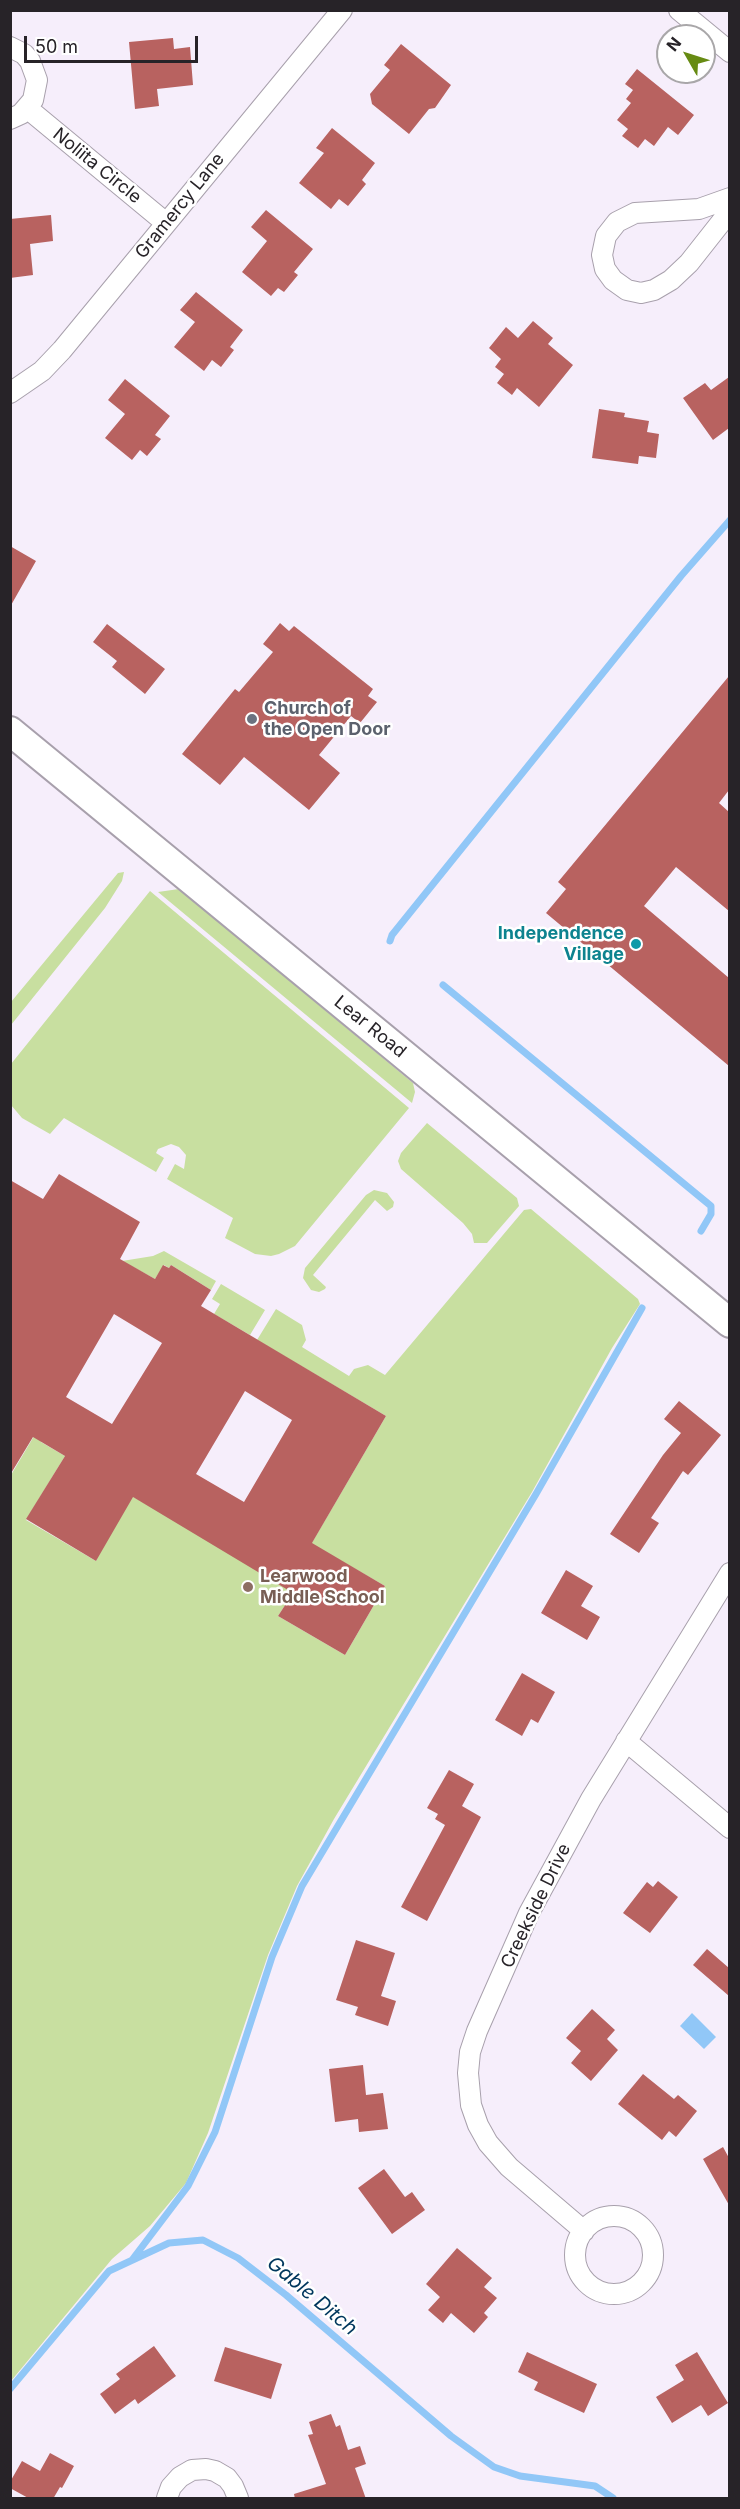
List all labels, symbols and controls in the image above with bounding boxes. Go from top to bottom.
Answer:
scale bar [27,24,201,62]
north arrow [656,24,716,84]
text: N [662,33,685,55]
text: 50 m [35,36,78,57]
street label: Noliita Circle [48,124,146,208]
street label: Gramercy Lane [131,149,229,263]
place label: Church of the Open Door [264,698,391,740]
marker: Church of the Open Door [245,712,259,726]
place label: Independence Village [498,923,624,966]
marker: Independence Village [629,937,643,951]
street label: Lear Road [330,991,410,1063]
place label: Learwood Middle School [260,1566,385,1608]
marker: Learwood Middle School [241,1580,255,1594]
street label: Creekside Drive [497,1840,575,1972]
water label: Gable Ditch [262,2251,362,2341]

